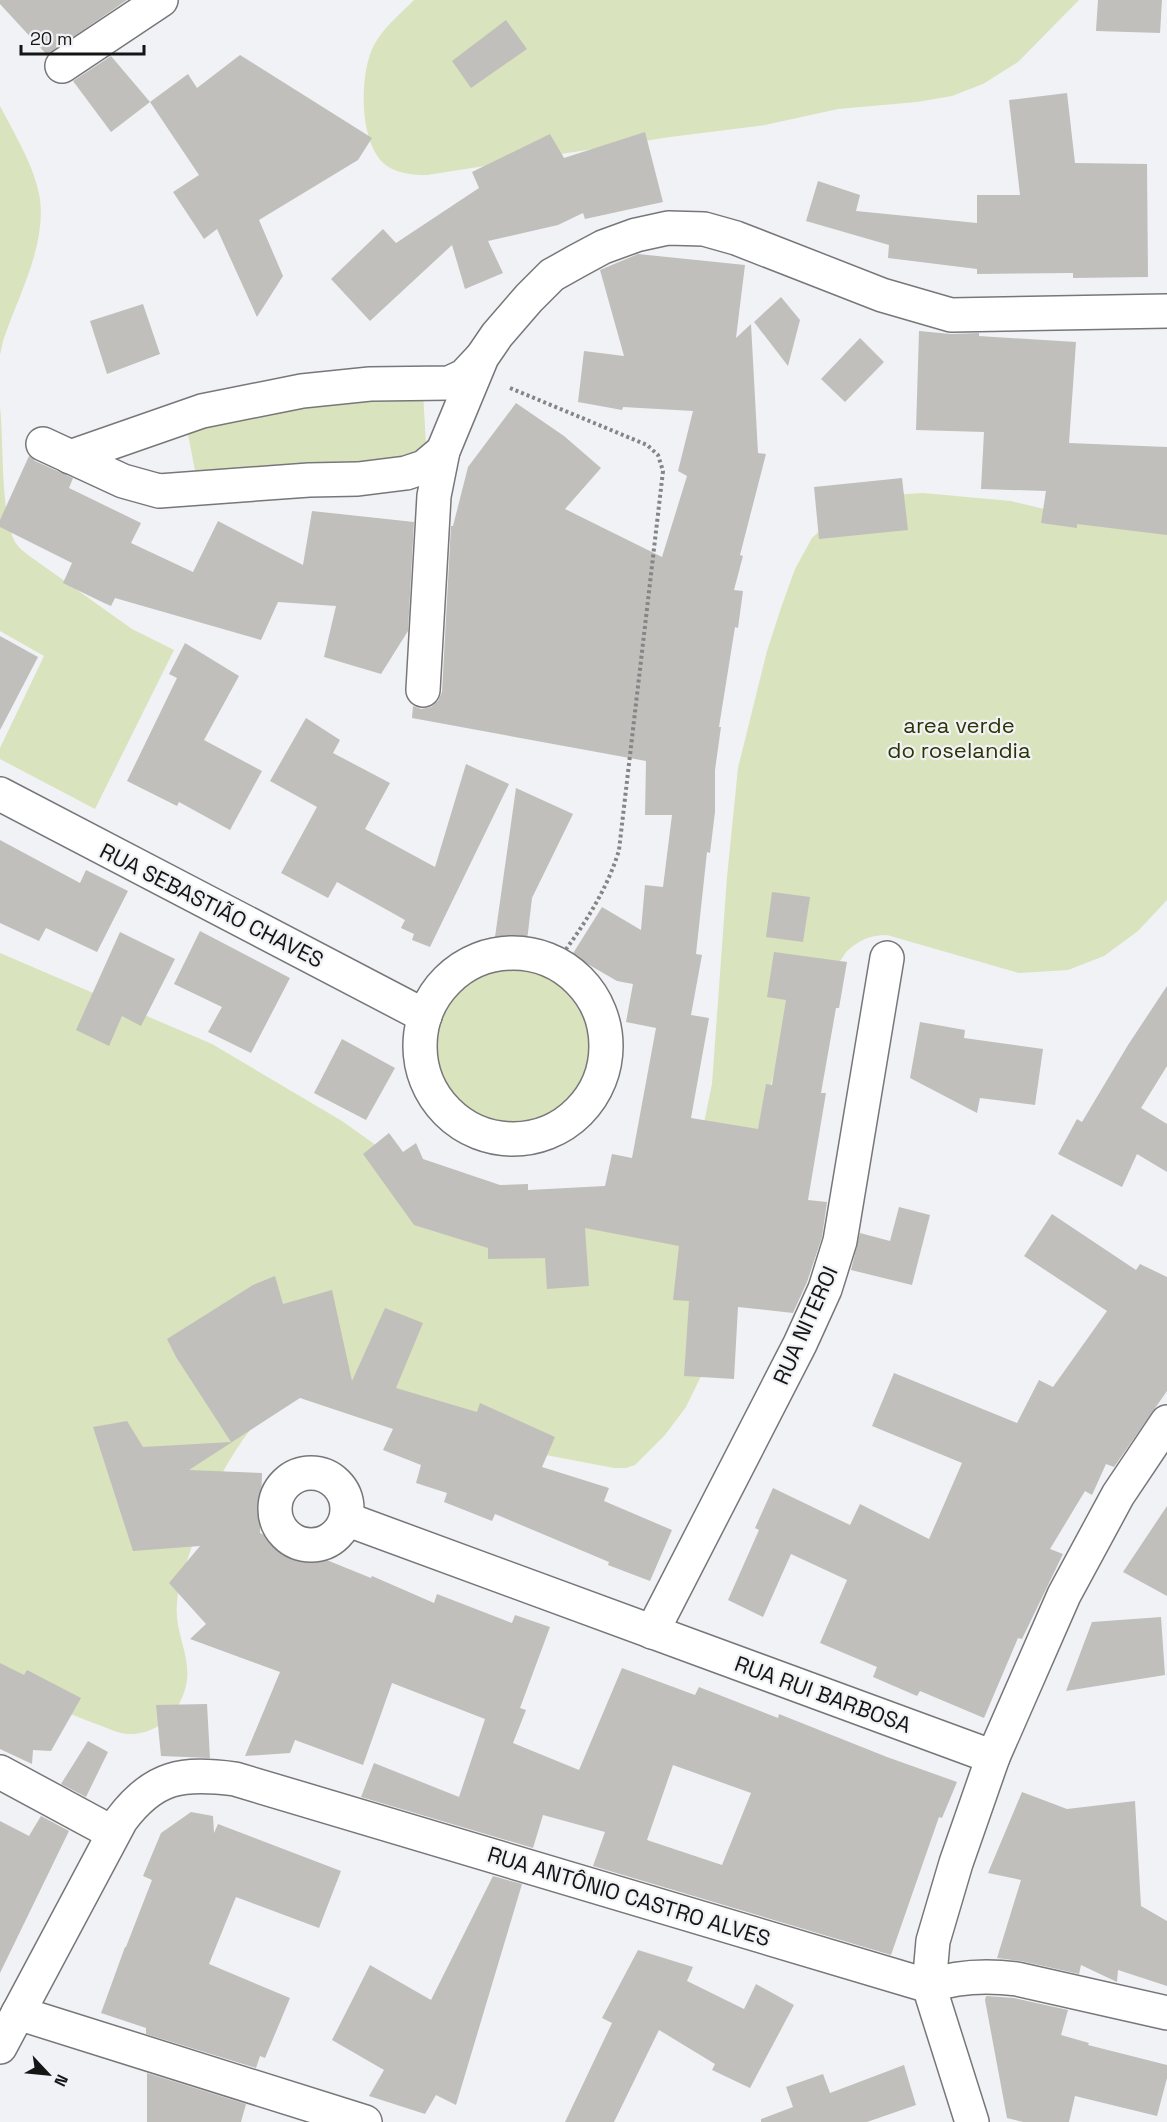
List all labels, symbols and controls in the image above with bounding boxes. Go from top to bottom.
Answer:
scale bar [21,18,144,56]
text: 20 m [30,27,73,50]
park label: area verde do roselandia [887,711,1031,764]
street label: RUA SEBASTIÃO CHAVES [95,836,329,974]
street label: RUA NITEROI [766,1261,844,1389]
street label: RUA RUI BARBOSA [731,1649,915,1739]
street label: RUA ANTÔNIO CASTRO ALVES [484,1840,774,1952]
north arrow [18,2044,78,2104]
text: N [49,2071,73,2090]

